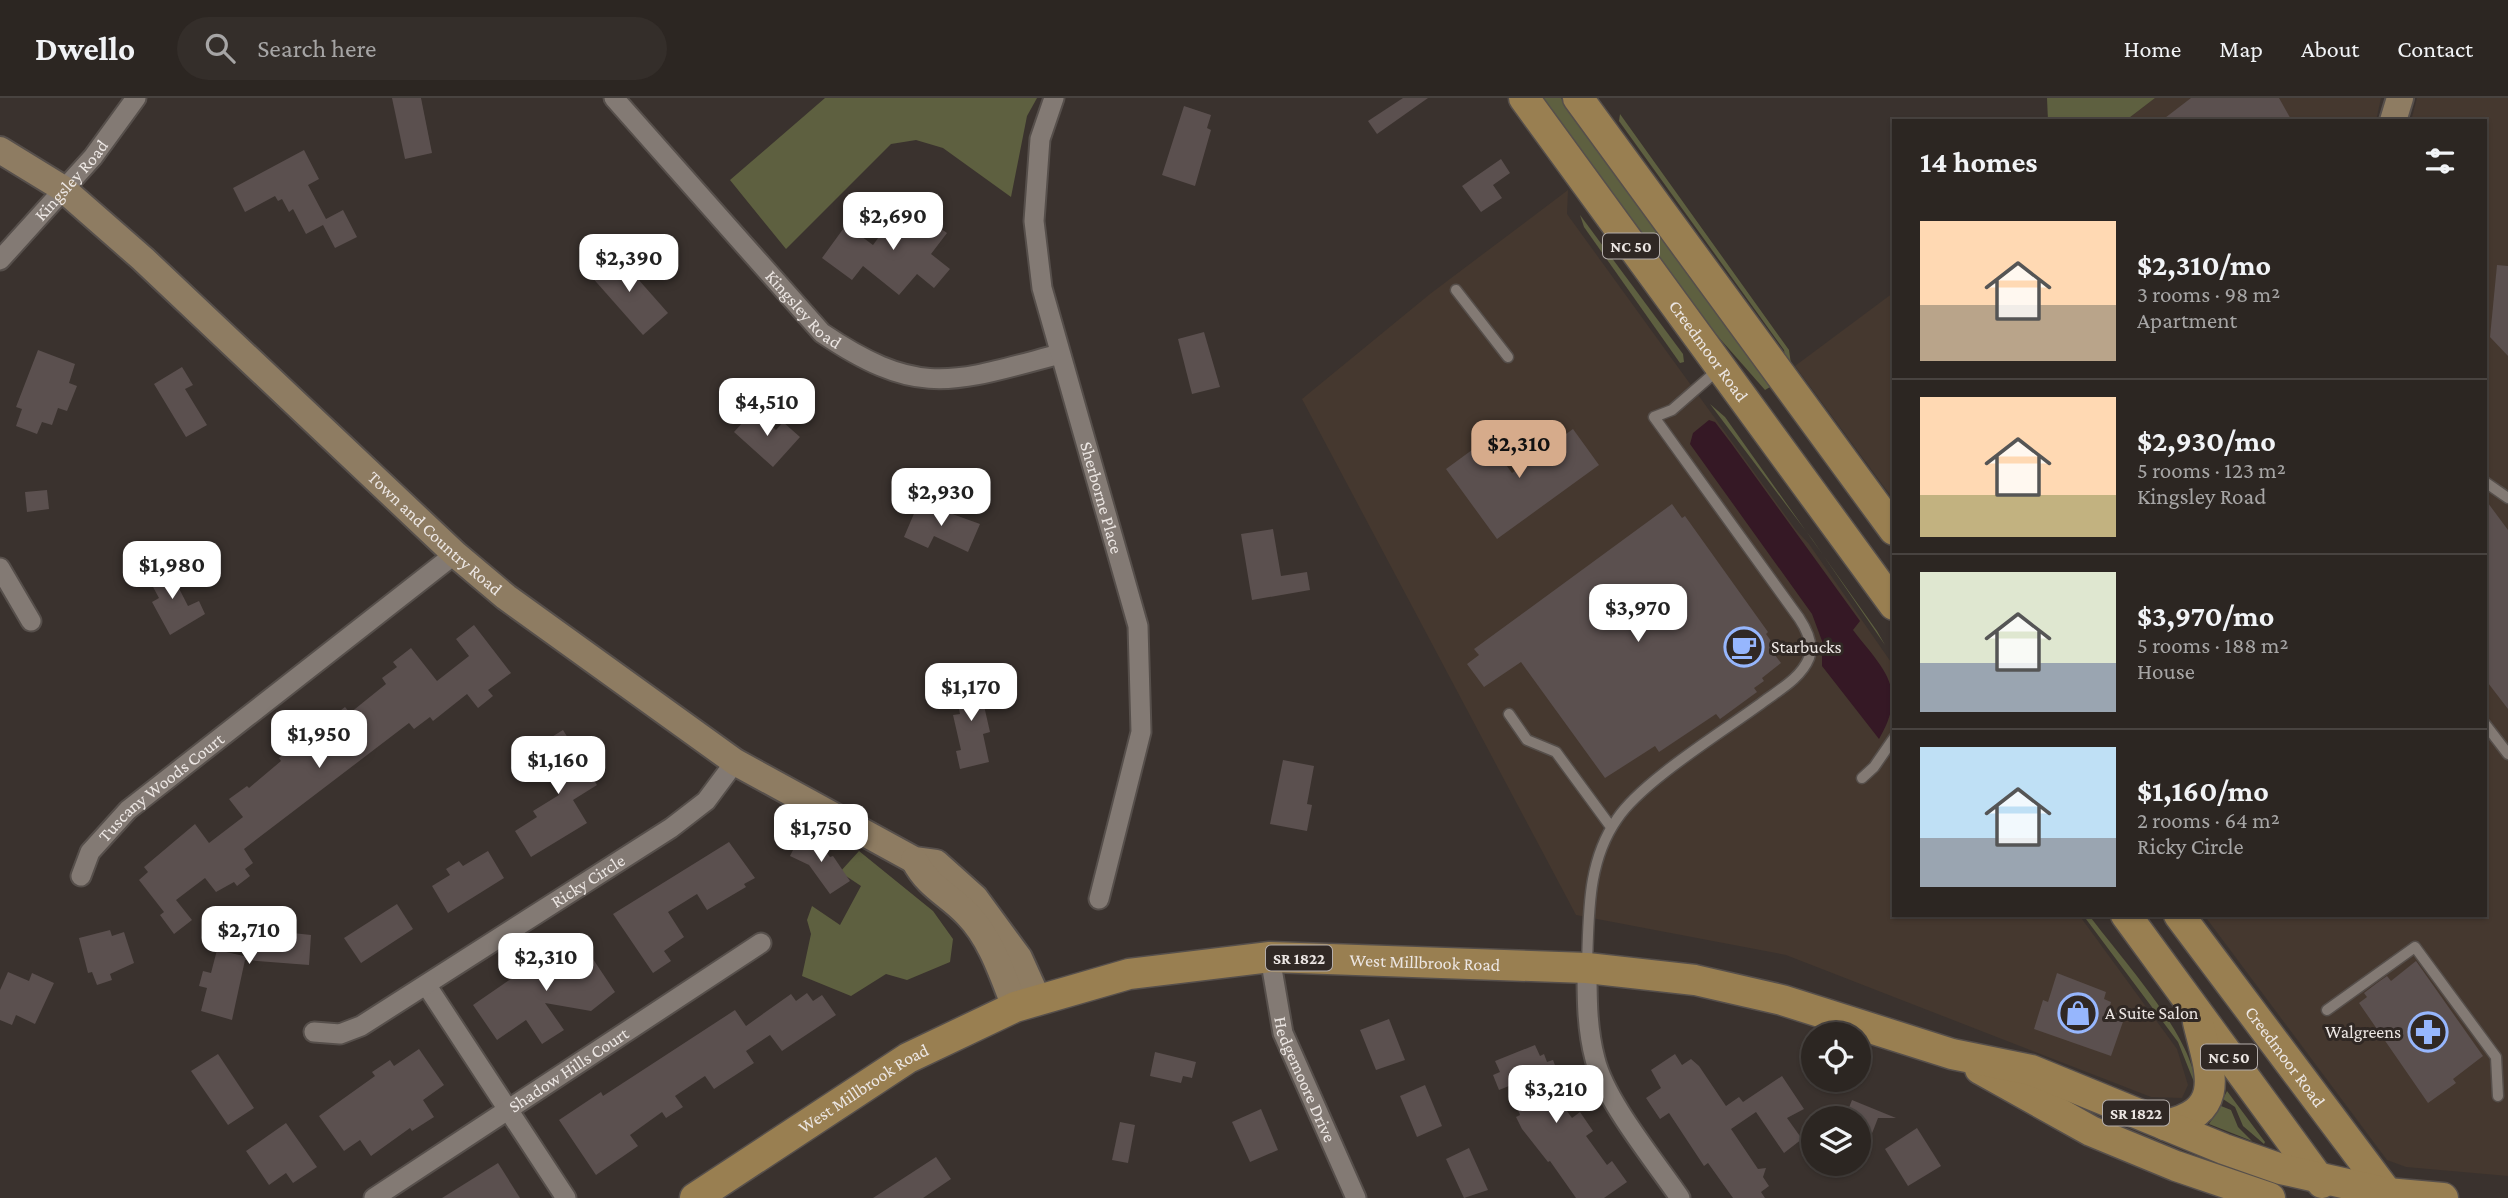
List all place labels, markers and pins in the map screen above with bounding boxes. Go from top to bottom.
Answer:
pin: $2,690 [836,192,950,252]
pin: $2,390 [572,234,686,294]
pin: $4,510 [710,378,824,438]
pin: $2,310 [1462,420,1576,480]
pin: $2,930 [884,468,998,528]
pin: $1,980 [115,542,229,601]
pin: $3,970 [1581,584,1695,644]
cafe icon: Starbucks [1723,626,1765,668]
place label: Starbucks [1771,637,1842,657]
pin: $1,170 [914,664,1028,723]
pin: $1,950 [262,710,376,770]
pin: $1,160 [501,736,615,796]
pin: $1,750 [764,804,878,864]
pin: $2,710 [192,906,306,966]
pin: $2,310 [489,934,603,993]
shop icon: A Suite Salon [2057,992,2099,1034]
place label: A Suite Salon [2105,1003,2199,1023]
pharmacy icon: Walgreens [2407,1011,2449,1053]
place label: Walgreens [2325,1022,2401,1042]
pin: $3,210 [1499,1066,1613,1125]

